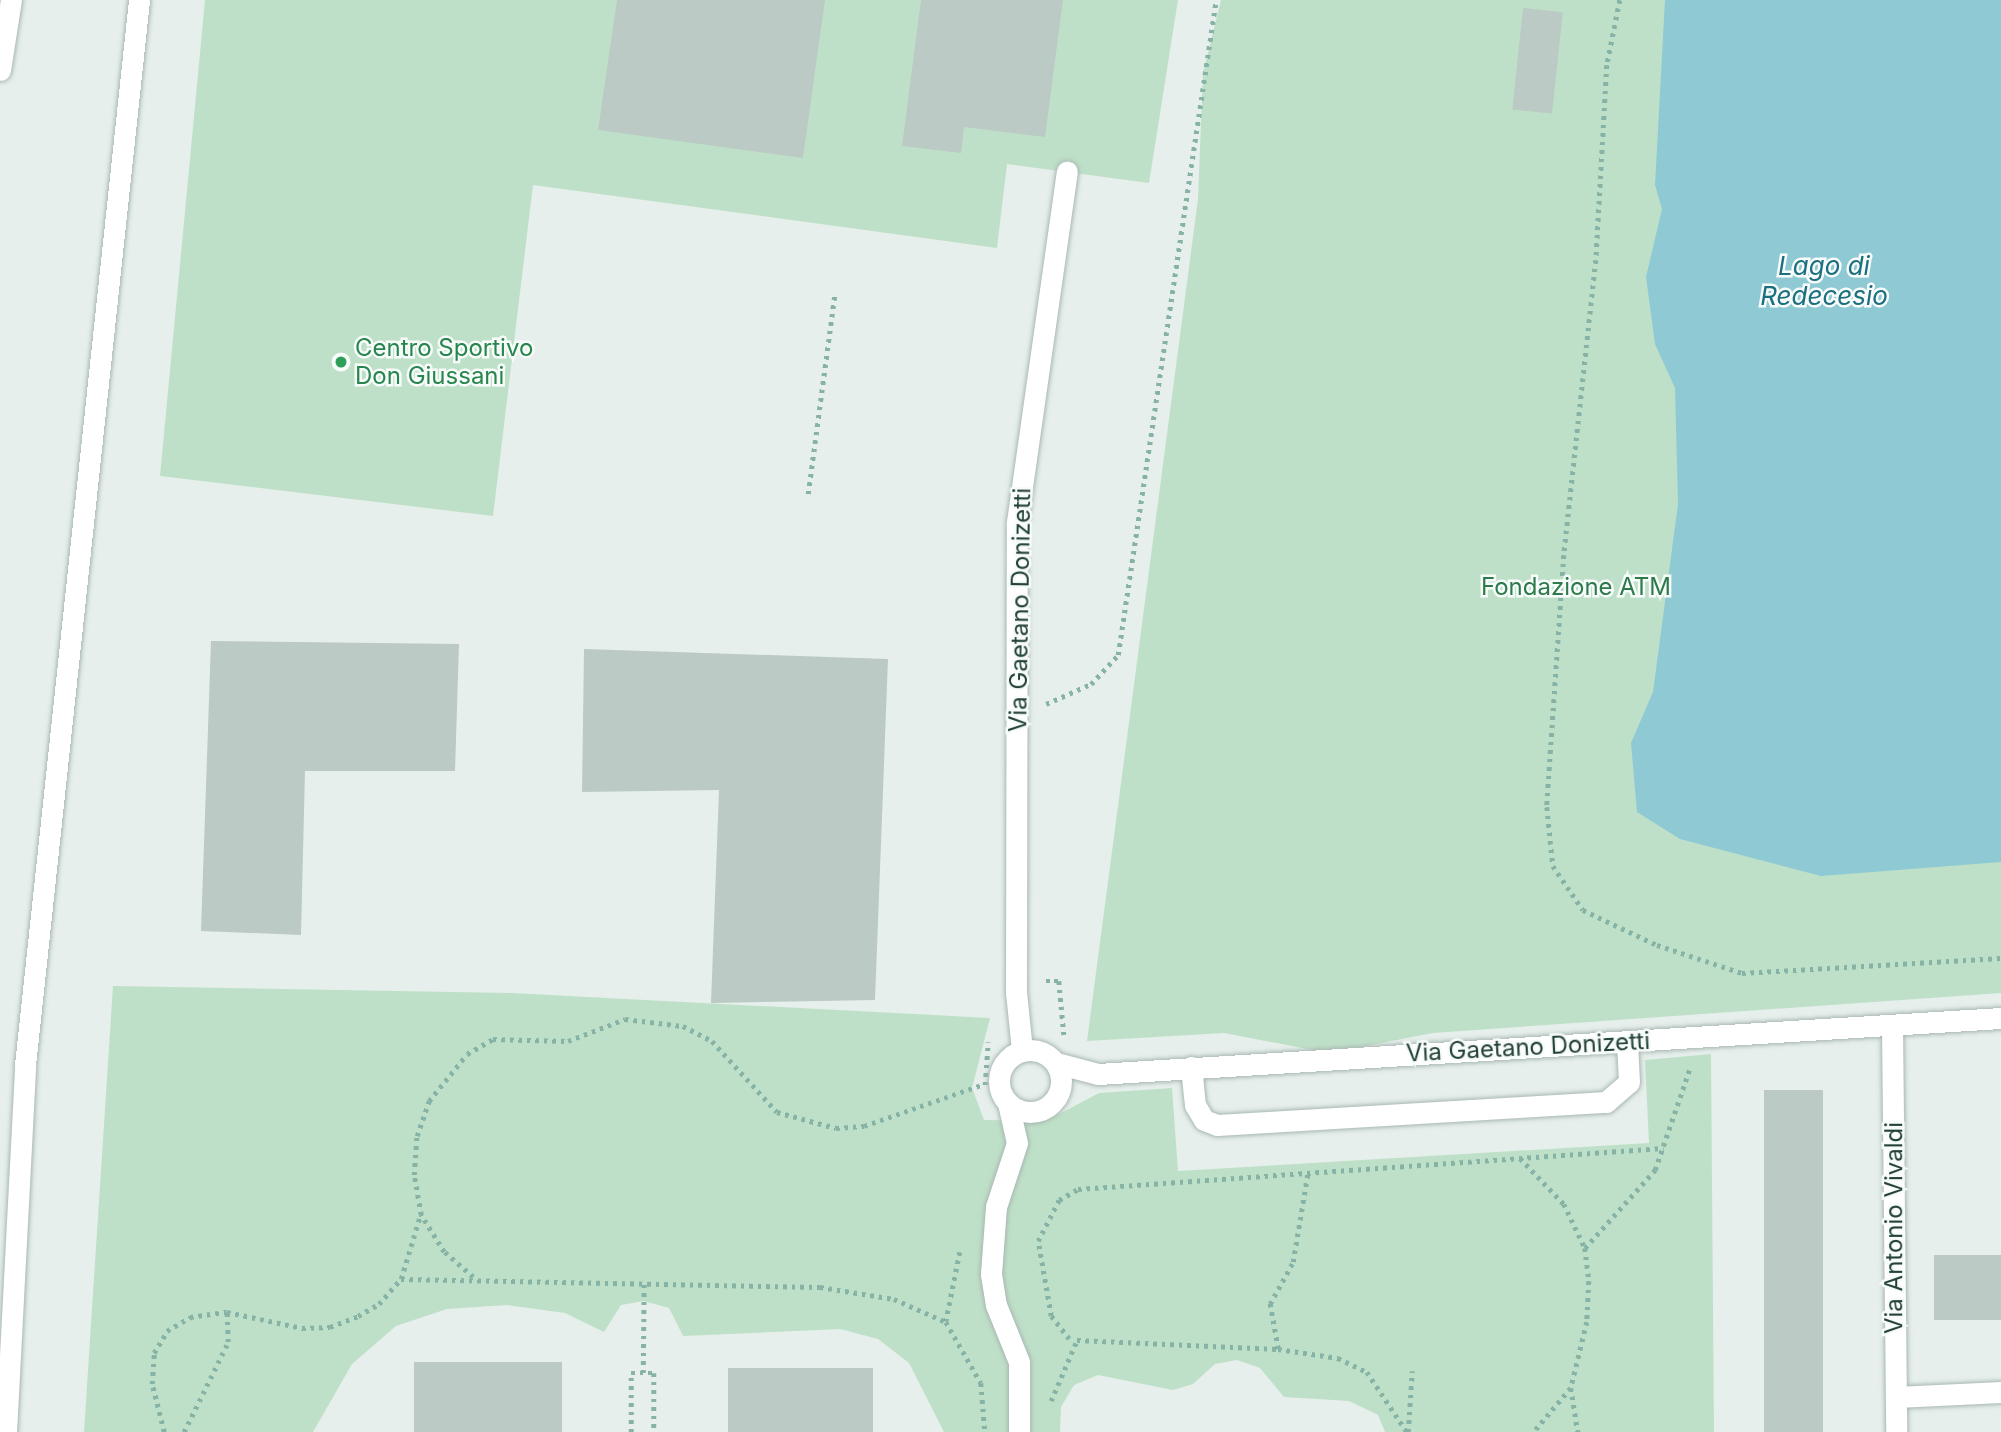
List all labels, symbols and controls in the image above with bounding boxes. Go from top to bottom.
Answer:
water label: Lago di Redecesio [1760,250,1888,312]
place label: Centro Sportivo Don Giussani [355,334,533,390]
marker: Centro Sportivo Don Giussani [333,354,349,370]
street label: Via Gaetano Donizetti [1003,488,1037,732]
park label: Fondazione ATM [1481,573,1671,601]
street label: Via Gaetano Donizetti [1405,1026,1651,1068]
street label: Via Antonio Vivaldi [1880,1122,1908,1334]

